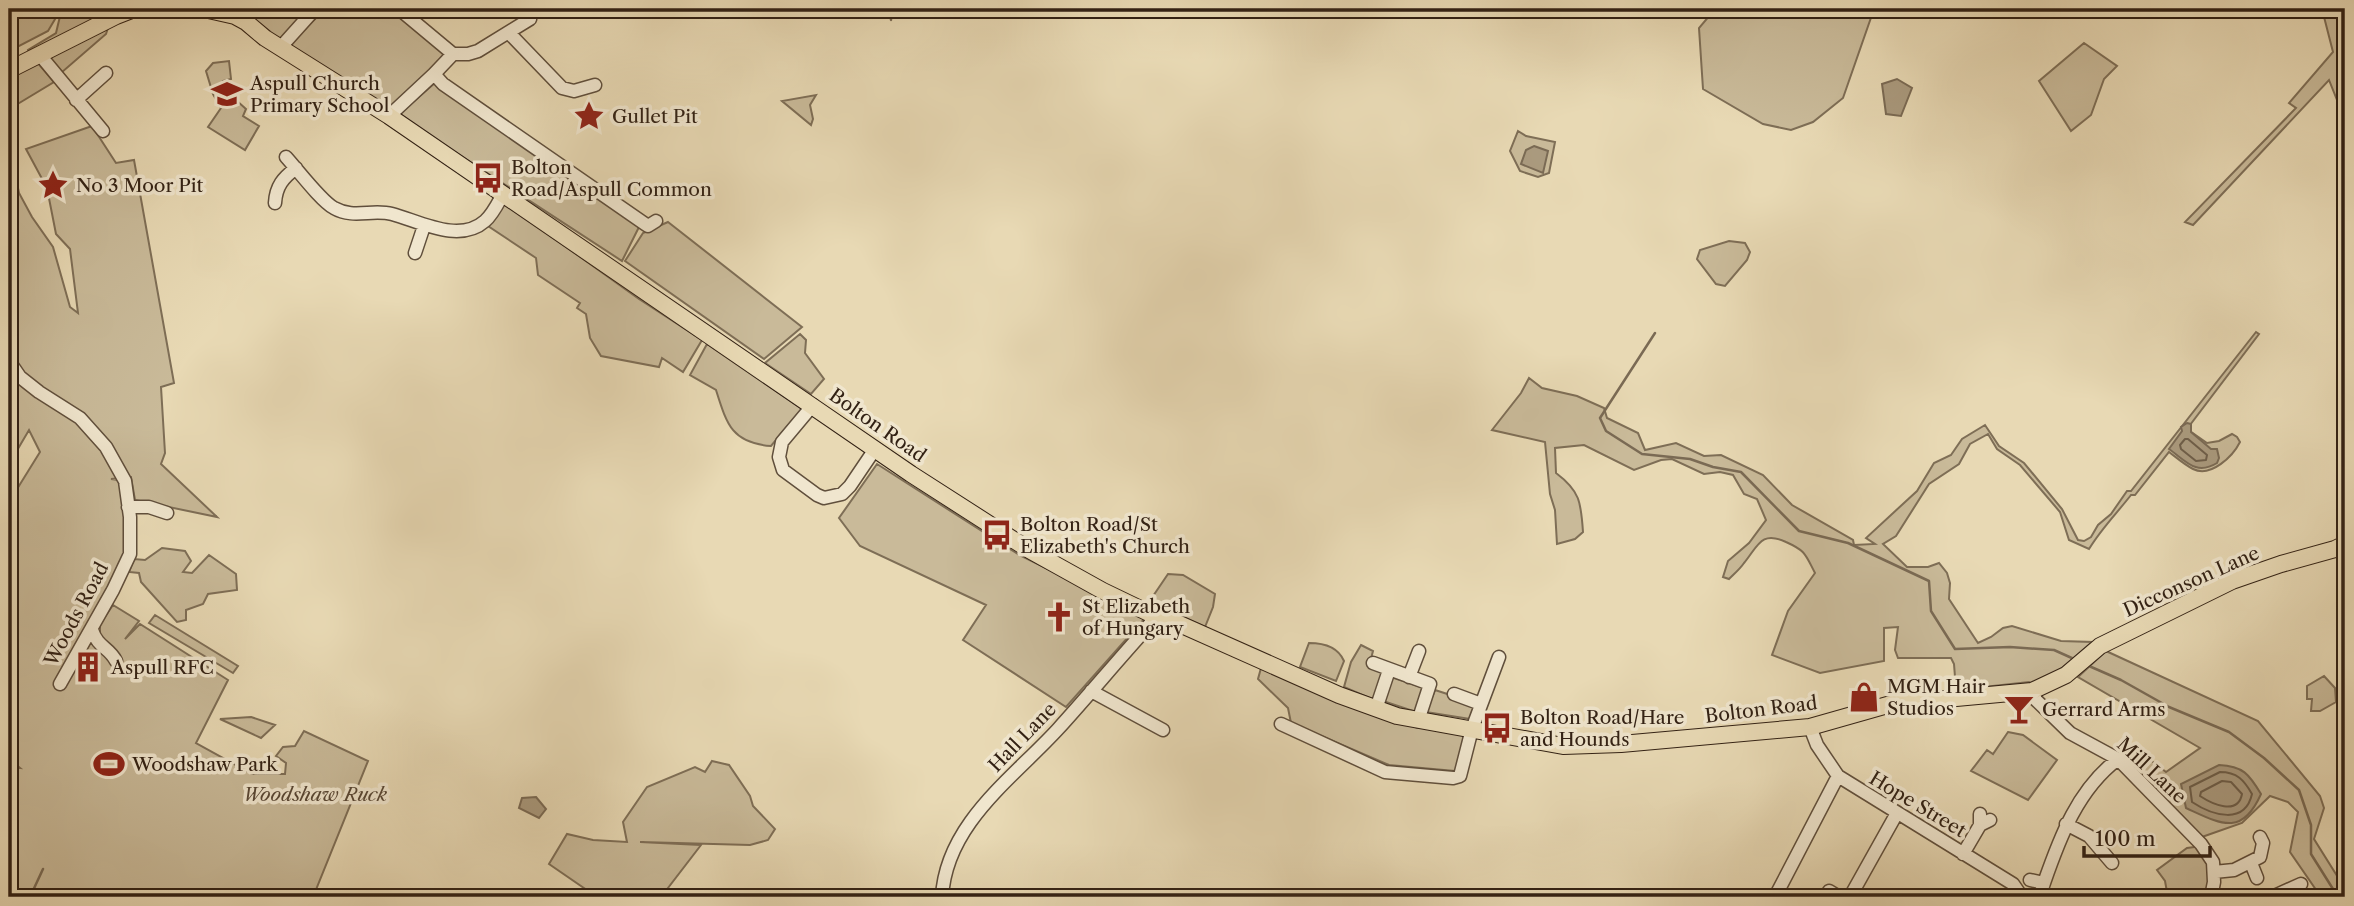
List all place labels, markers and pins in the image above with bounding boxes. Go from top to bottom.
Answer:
place label: Aspull Church Primary School [249,72,390,117]
school or university icon: Aspull Church Primary School [210,77,244,111]
place icon: Gullet Pit [572,99,606,133]
place label: Gullet Pit [612,105,698,128]
place label: Bolton Road/Aspull Common [511,156,712,201]
bus stop icon: Bolton Road/Aspull Common [471,161,505,195]
place icon: No 3 Moor Pit [36,168,70,202]
place label: No 3 Moor Pit [76,174,203,197]
place label: Bolton Road/St Elizabeth's Church [1020,513,1190,558]
bus stop icon: Bolton Road/St Elizabeth's Church [980,518,1014,552]
place label: St Elizabeth of Hungary [1082,595,1190,640]
church icon: St Elizabeth of Hungary [1042,600,1076,634]
building icon: Aspull RFC [71,650,105,684]
place label: Aspull RFC [110,656,214,679]
place label: MGM Hair Studios [1887,675,1985,720]
shop icon: MGM Hair Studios [1847,680,1881,714]
bar icon: Gerrard Arms [2002,692,2036,726]
place label: Gerrard Arms [2042,698,2166,721]
place label: Bolton Road/Hare and Hounds [1520,706,1684,751]
bus stop icon: Bolton Road/Hare and Hounds [1480,711,1514,745]
sports icon: Woodshaw Park [92,747,126,781]
place label: Woodshaw Park [131,753,278,776]

